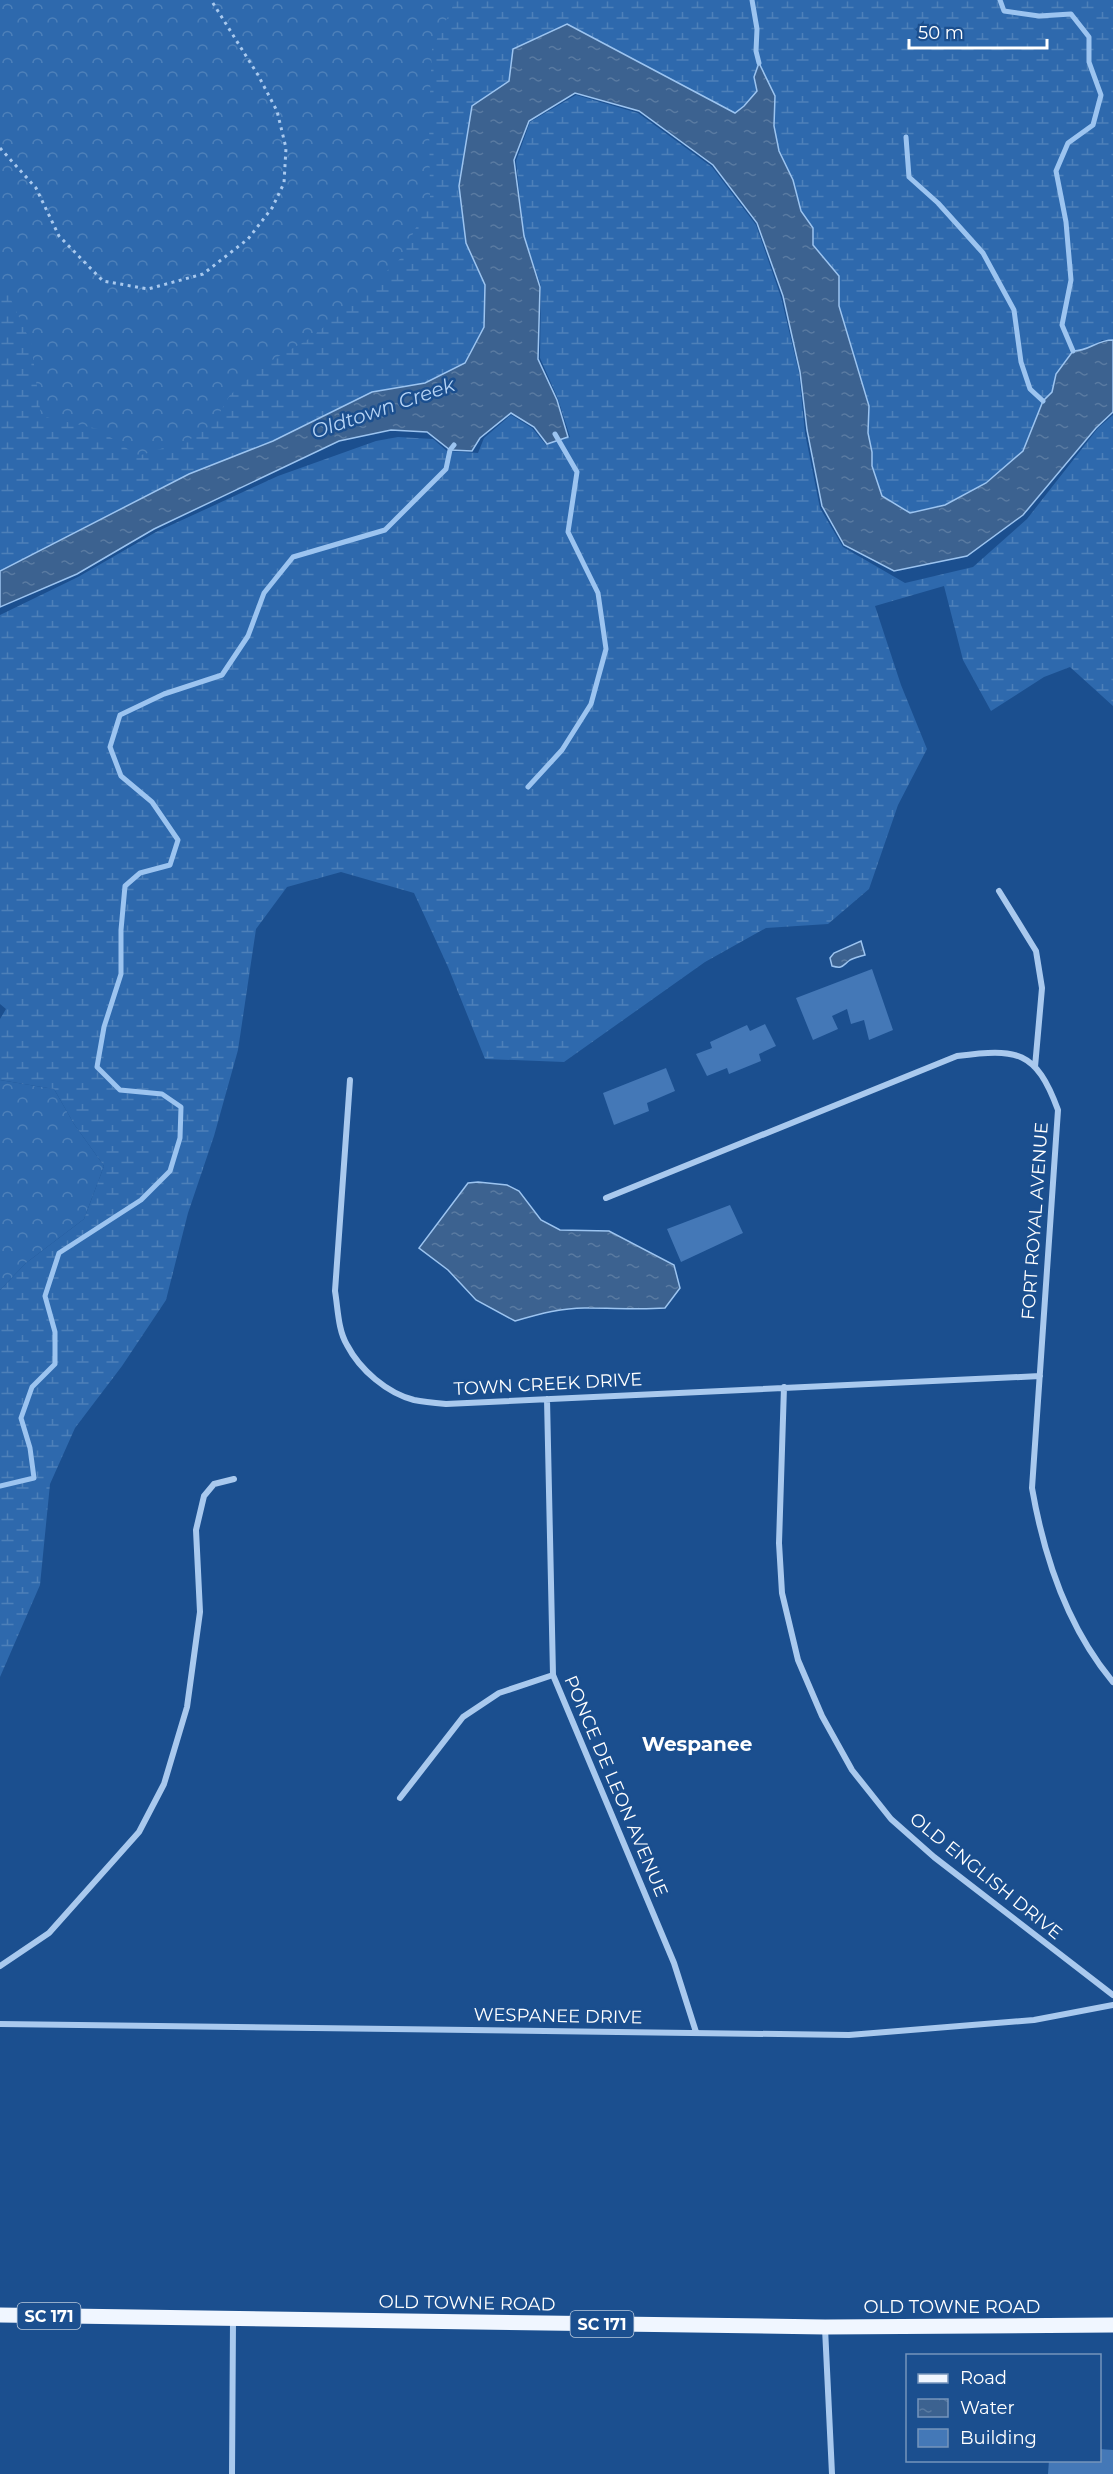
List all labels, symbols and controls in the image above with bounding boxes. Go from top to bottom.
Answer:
scale bar [909,12,1047,50]
text: 50 m [918,22,964,44]
water label: Oldtown Creek [308,372,459,444]
street label: FORT ROYAL AVENUE [1017,1121,1053,1321]
street label: TOWN CREEK DRIVE [453,1368,643,1400]
street label: PONCE DE LEON AVENUE [559,1672,673,1900]
district label: Wespanee [642,1732,752,1756]
street label: OLD ENGLISH DRIVE [905,1808,1067,1944]
street label: WESPANEE DRIVE [473,2004,643,2028]
street label: OLD TOWNE ROAD [378,2290,556,2316]
street label: OLD TOWNE ROAD [864,2296,1041,2318]
road number: SC 171 [17,2303,80,2329]
road number: SC 171 [570,2311,634,2337]
legend [906,2354,1101,2462]
text: Road [960,2367,1007,2389]
text: Water [960,2397,1015,2419]
text: Building [960,2427,1037,2449]

